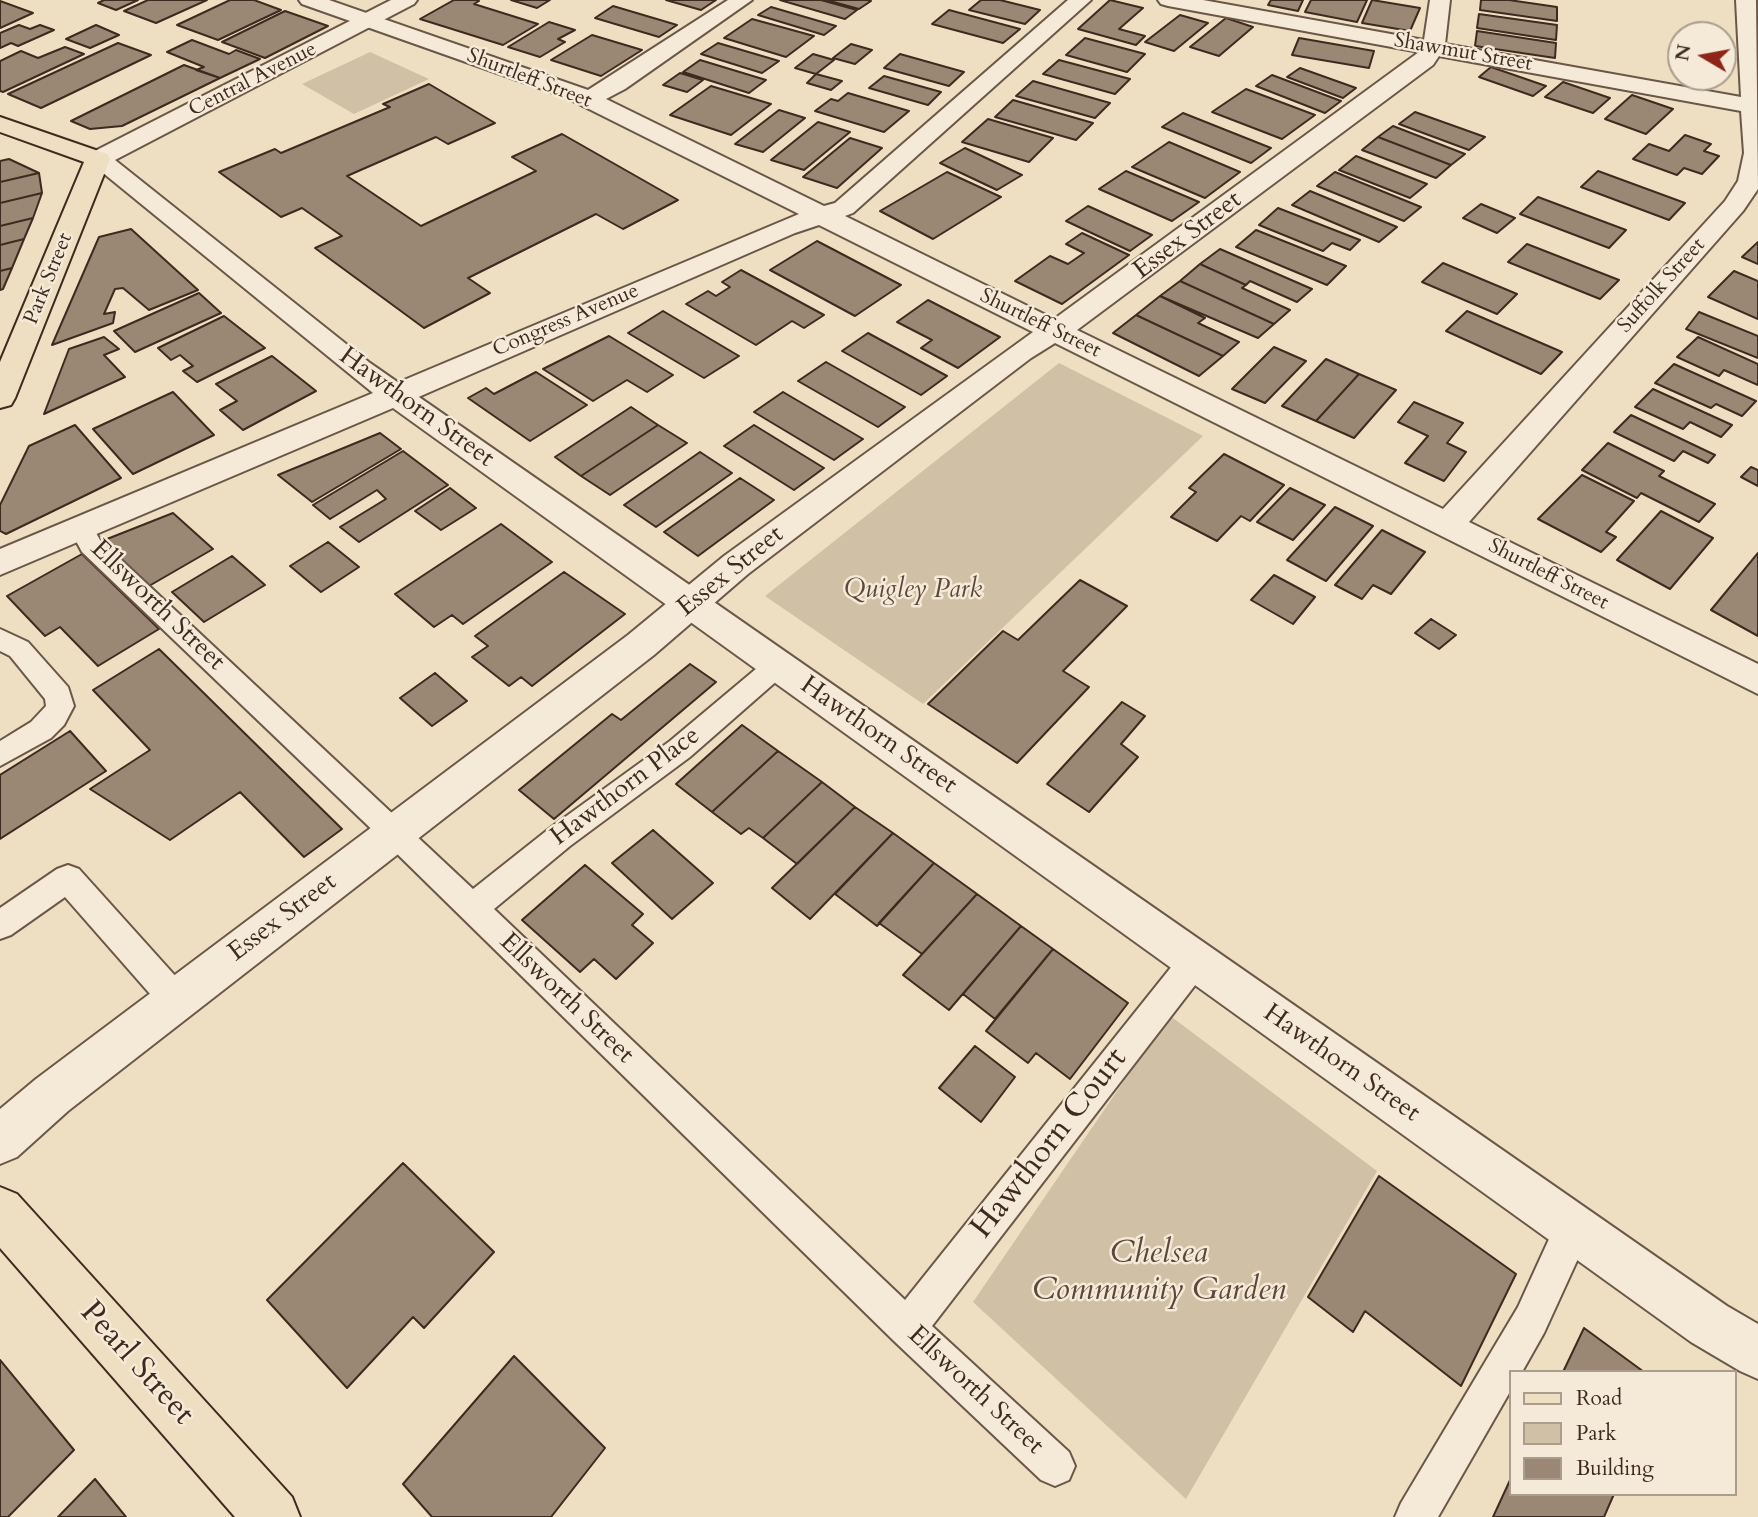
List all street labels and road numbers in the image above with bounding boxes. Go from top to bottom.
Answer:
street label: Shawmut Street [1392,28,1534,78]
street label: Central Avenue [185,37,321,123]
street label: Shurtleff Street [463,44,595,114]
street label: Essex Street [1128,185,1248,287]
street label: Park Street [19,230,79,328]
street label: Suffolk Street [1613,233,1711,339]
street label: Congress Avenue [489,279,643,363]
street label: Shurtleff Street [975,284,1105,364]
street label: Hawthorn Street [332,341,500,475]
street label: Essex Street [672,520,790,624]
street label: Ellsworth Street [83,534,231,678]
street label: Shurtleff Street [1484,534,1612,616]
street label: Hawthorn Street [794,670,962,802]
street label: Hawthorn Place [545,721,707,853]
street label: Essex Street [223,867,343,969]
street label: Ellsworth Street [492,927,640,1071]
street label: Hawthorn Street [1257,998,1425,1130]
street label: Hawthorn Court [964,1041,1136,1247]
street label: Pearl Street [71,1294,201,1434]
street label: Ellsworth Street [901,1320,1049,1462]

